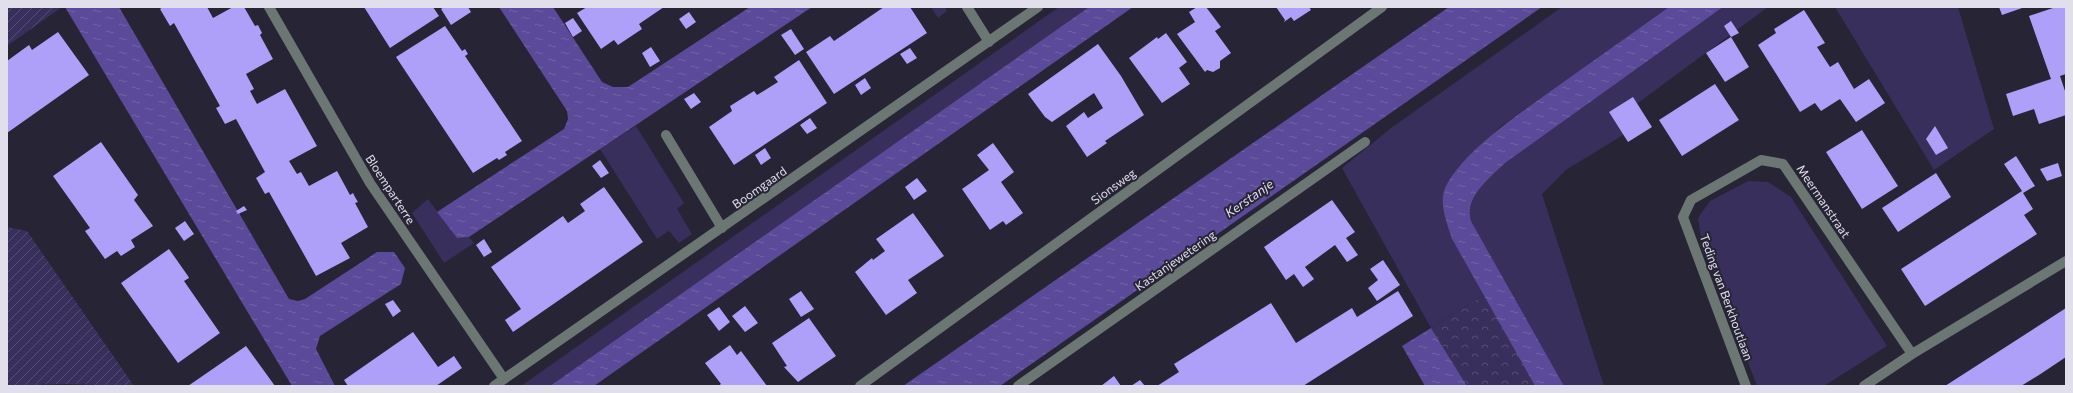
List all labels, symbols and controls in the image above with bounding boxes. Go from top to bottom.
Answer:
street label: Bloemparterre [363,152,419,226]
street label: Meermanstraat [1794,162,1854,240]
street label: Boomgaard [729,163,789,211]
street label: Sionsweg [1088,165,1138,207]
water label: Kerstanje [1222,175,1276,220]
street label: Kastanjewetering [1132,227,1218,293]
street label: Teding van Berkhoutlaan [1698,232,1756,362]

